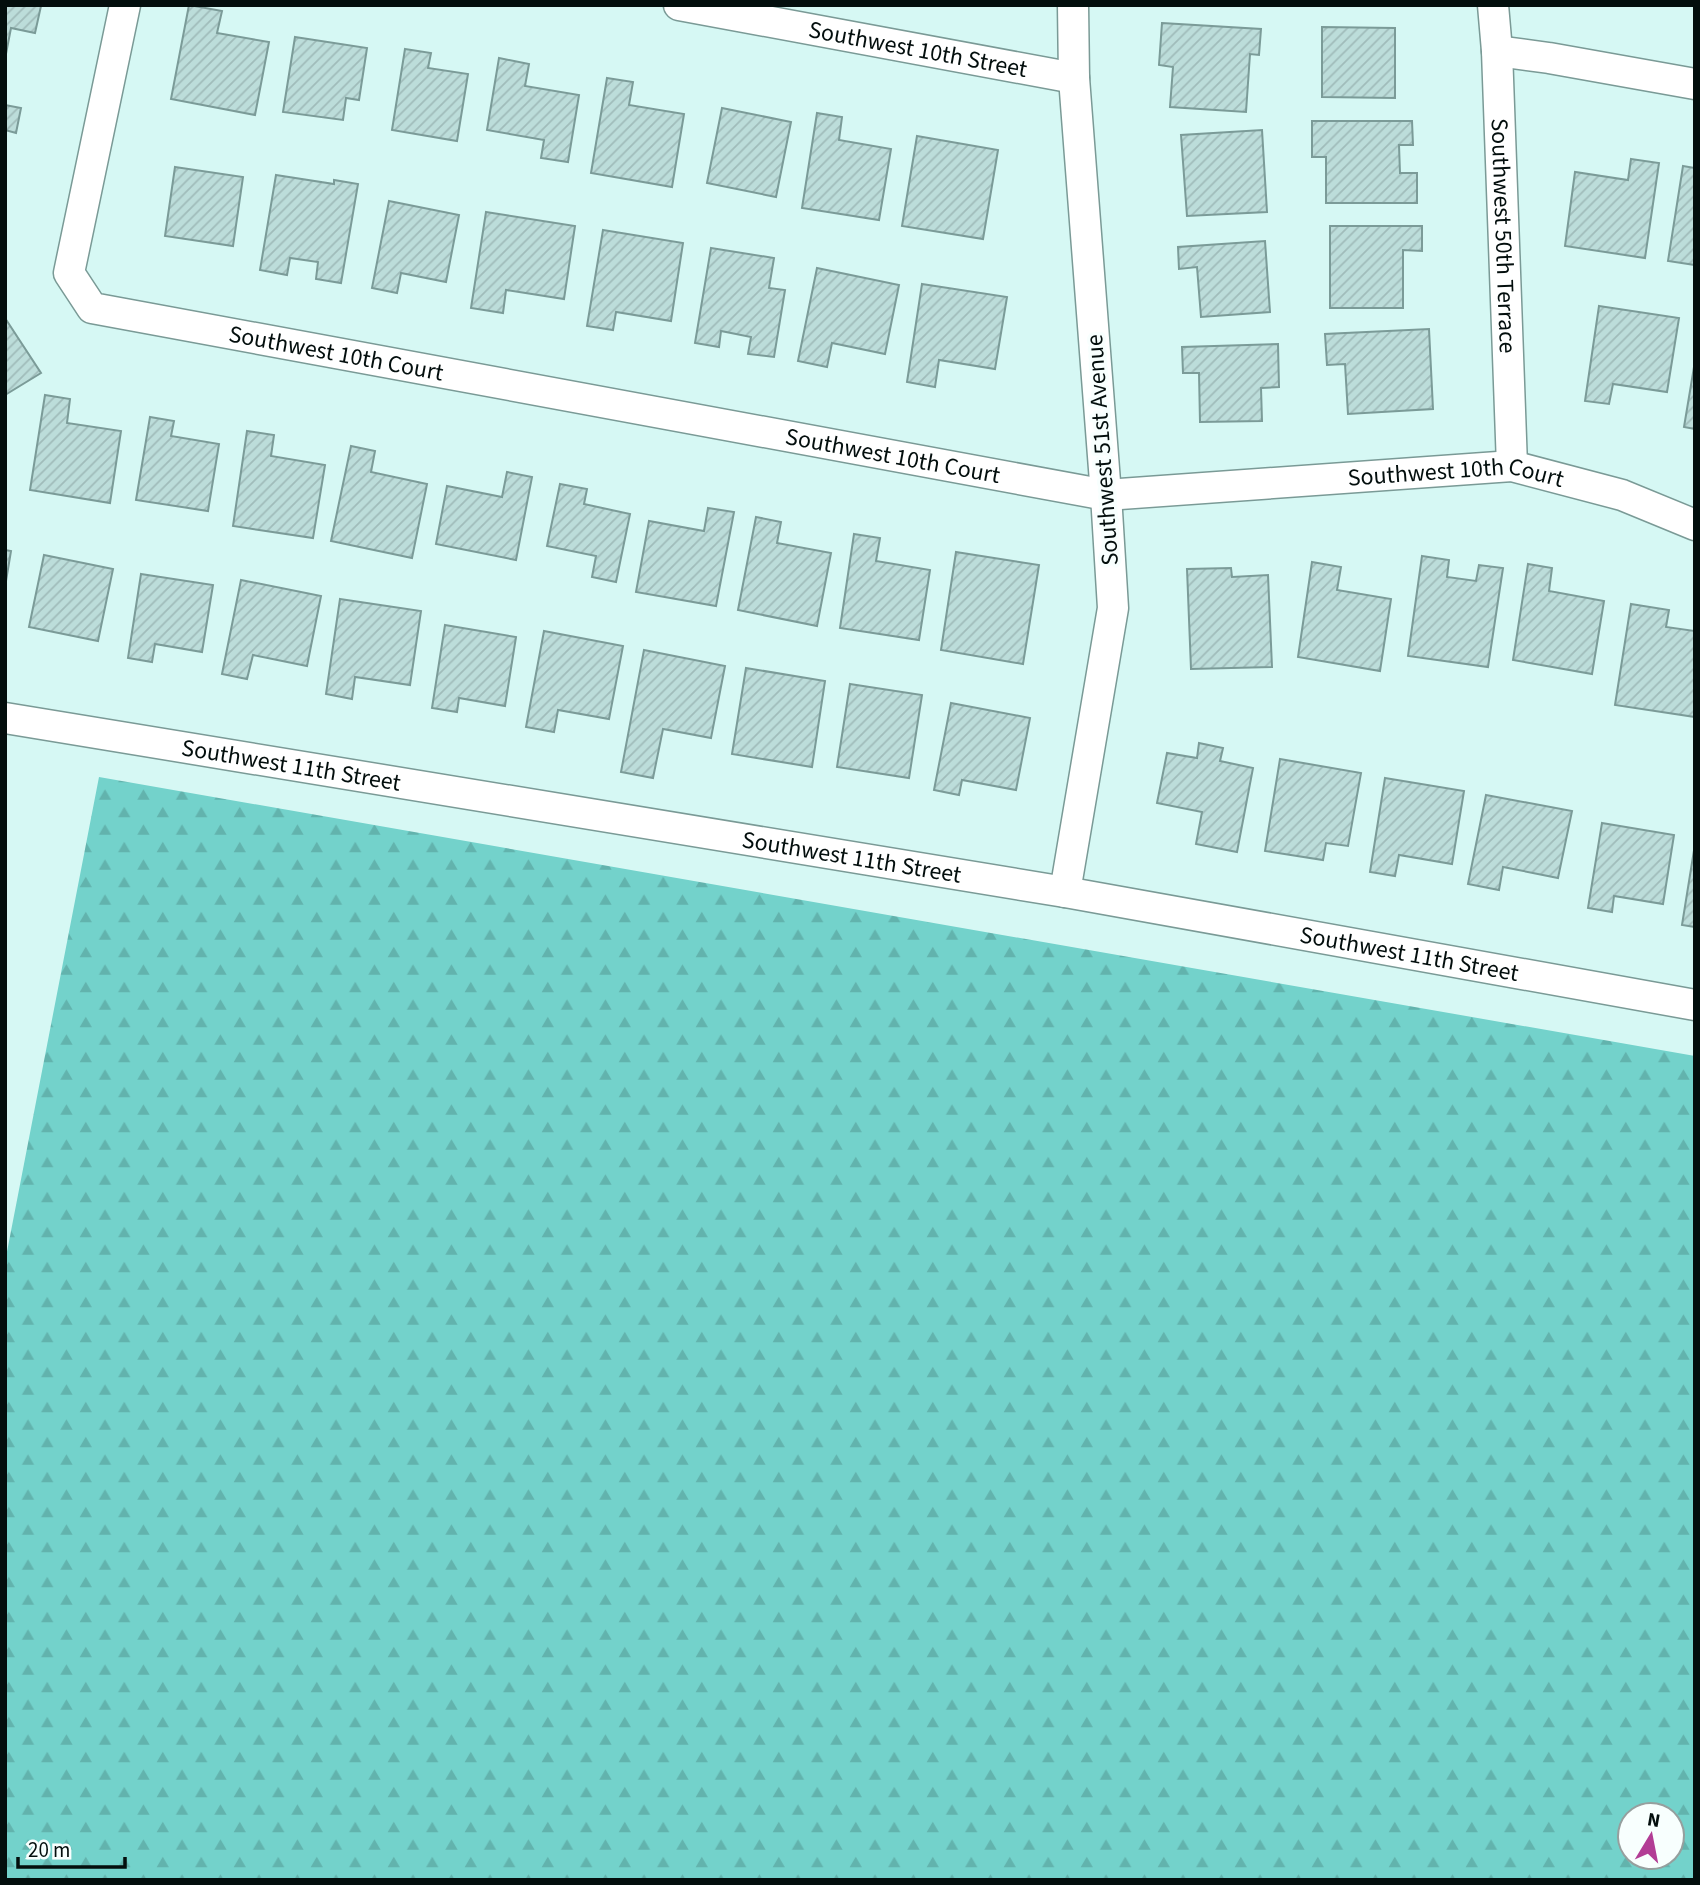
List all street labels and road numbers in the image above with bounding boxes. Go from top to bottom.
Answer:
street label: Southwest 10th Street [806,12,1030,87]
street label: Southwest 50th Terrace [1481,118,1525,354]
street label: Southwest 10th Court [226,317,446,390]
street label: Southwest 51st Avenue [1077,333,1128,567]
street label: Southwest 10th Court [782,419,1003,493]
street label: Southwest 10th Court [1346,449,1568,497]
street label: Southwest 11th Street [179,730,403,801]
street label: Southwest 11th Street [739,822,964,893]
street label: Southwest 11th Street [1297,917,1521,991]

